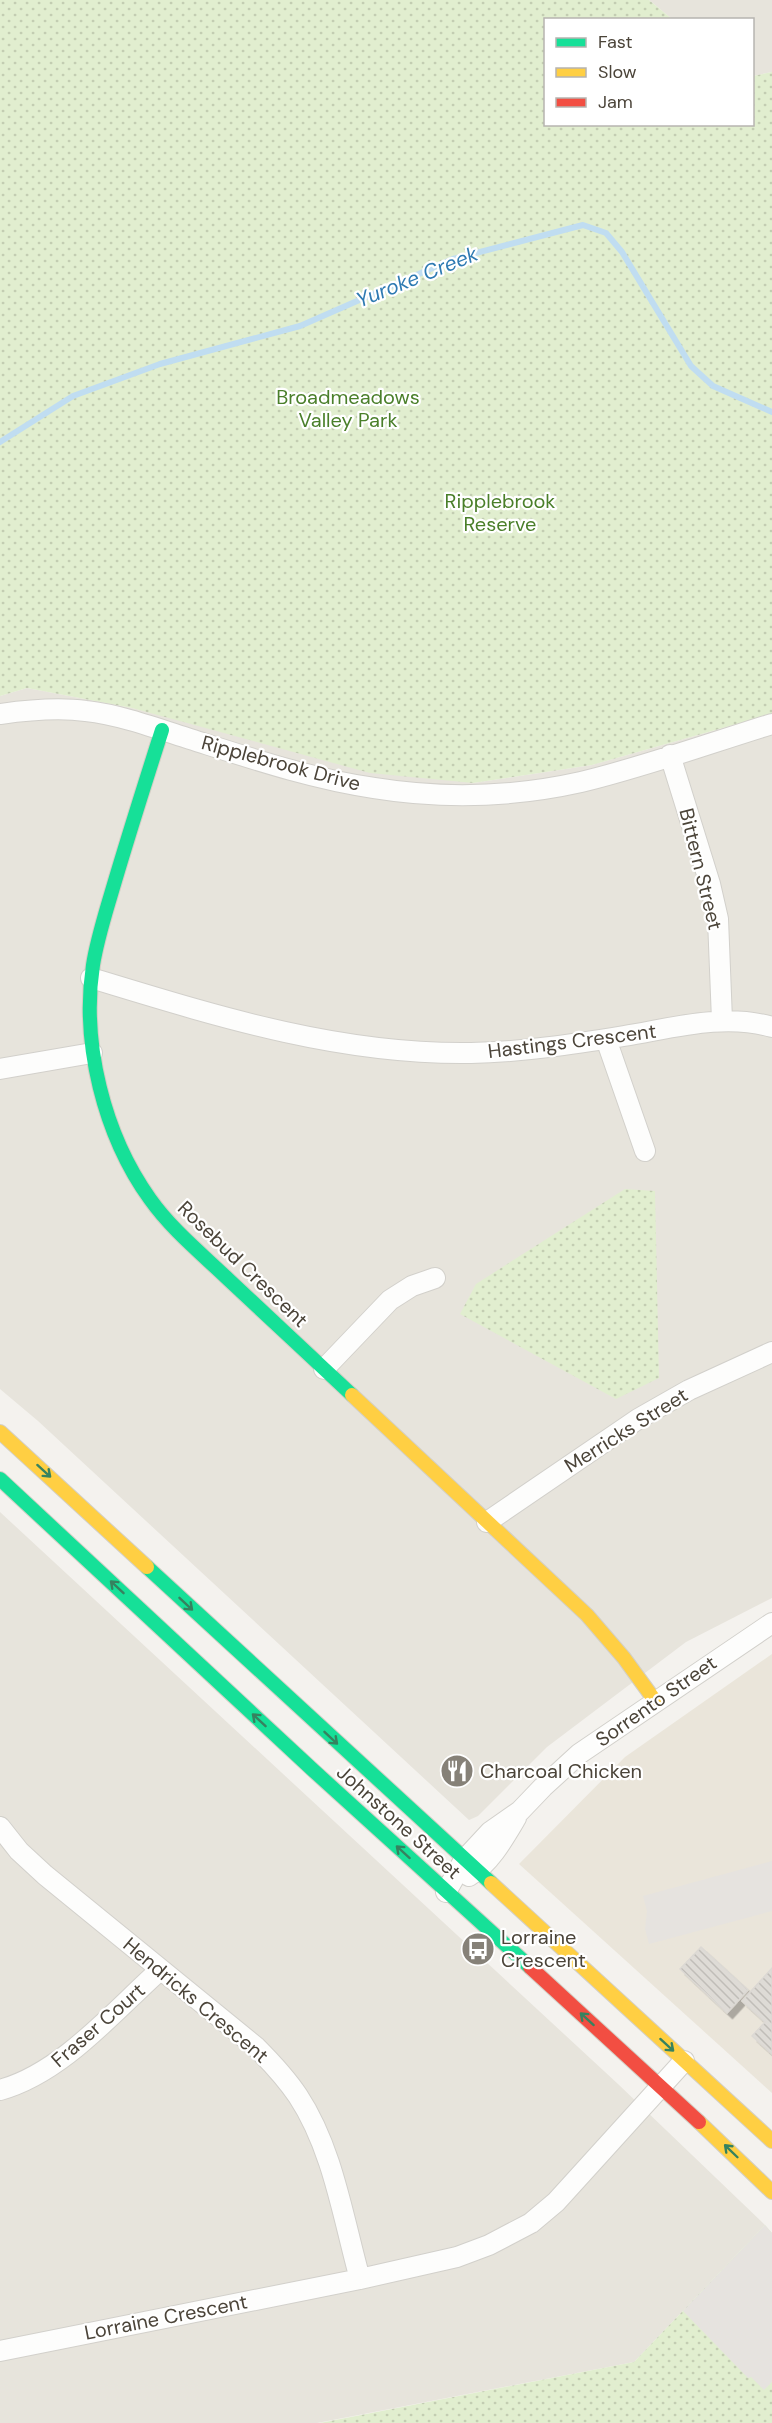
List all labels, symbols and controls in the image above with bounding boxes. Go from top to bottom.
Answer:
legend [544,18,754,126]
text: Fast [598,30,633,54]
text: Slow [598,60,637,84]
text: Jam [598,90,633,114]
water label: Yuroke Creek [352,240,482,314]
park label: Broadmeadows Valley Park [276,384,420,433]
park label: Ripplebrook Reserve [445,488,555,537]
street label: Ripplebrook Drive [199,729,363,797]
street label: Bittern Street [673,805,729,933]
street label: Hastings Crescent [486,1018,658,1064]
street label: Rosebud Crescent [172,1195,314,1333]
street label: Merricks Street [559,1382,693,1478]
one-way arrow [36,1464,51,1478]
one-way arrow [110,1580,125,1594]
one-way arrow [179,1597,194,1611]
street label: Sorrento Street [590,1649,722,1752]
one-way arrow [252,1713,267,1727]
one-way arrow [323,1731,338,1745]
restaurant icon: Charcoal Chicken [439,1753,475,1789]
place label: Charcoal Chicken [480,1758,642,1784]
street label: Johnstone Street [331,1759,467,1885]
one-way arrow [396,1845,411,1859]
place label: Lorraine Crescent [501,1924,586,1973]
street label: Hendricks Crescent [118,1931,274,2069]
bus stop icon: Lorraine Crescent [460,1931,496,1967]
street label: Fraser Court [46,1977,150,2073]
one-way arrow [580,2012,595,2026]
one-way arrow [659,2038,674,2052]
one-way arrow [723,2144,738,2158]
street label: Lorraine Crescent [82,2288,250,2346]

